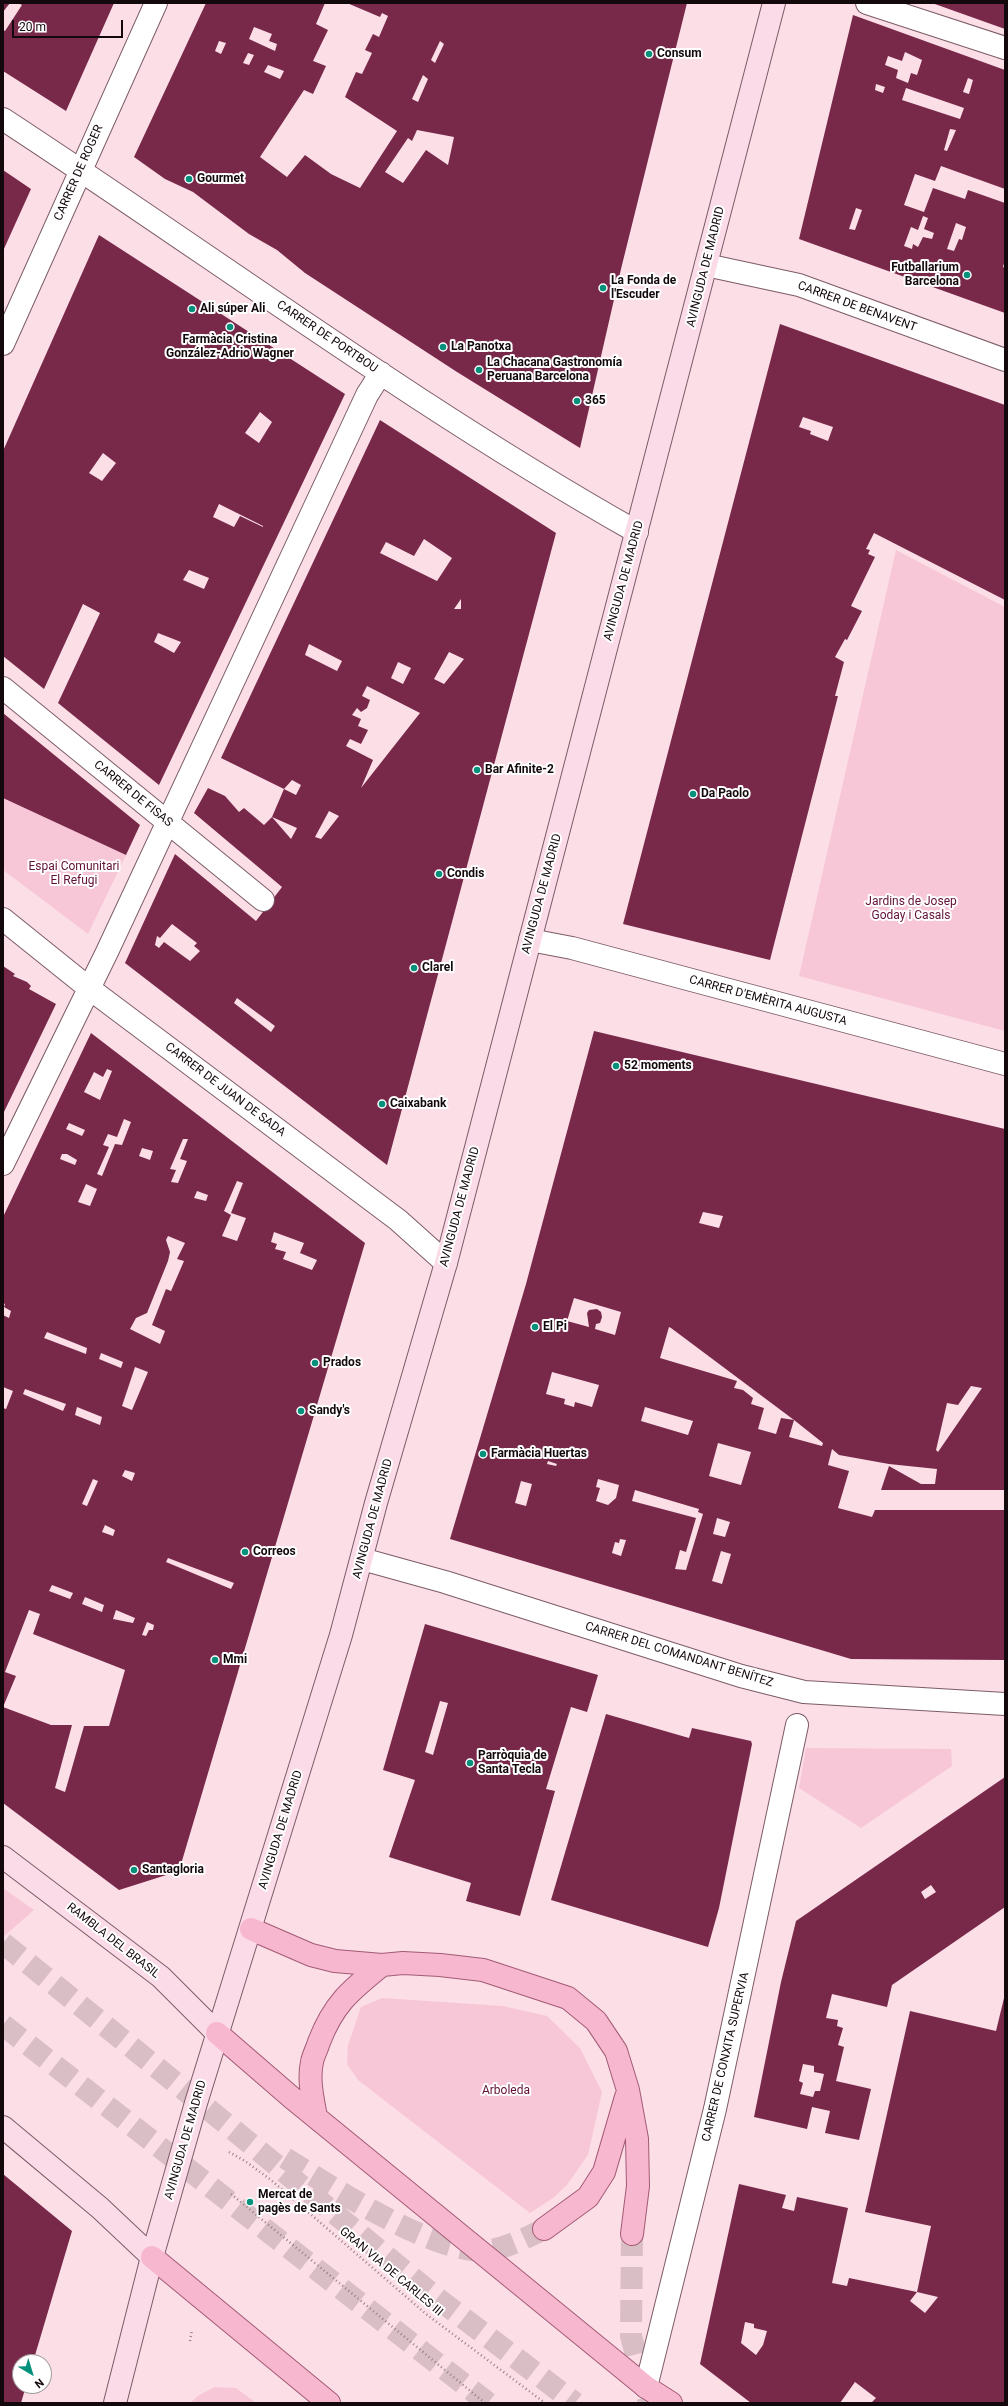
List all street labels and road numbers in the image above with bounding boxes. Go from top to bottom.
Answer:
street label: CARRER DE ROGER [51,123,107,223]
street label: AVINGUDA DE MADRID [684,205,728,329]
street label: CARRER DE BENAVENT [796,279,918,335]
street label: CARRER DE PORTBOU [274,298,380,376]
street label: AVINGUDA DE MADRID [601,519,647,643]
street label: CARRER DE FISAS [91,758,175,830]
street label: AVINGUDA DE MADRID [519,832,565,956]
street label: CARRER D'EMÈRITA AUGUSTA [688,973,848,1029]
street label: CARRER DE JUAN DE SADA [162,1040,288,1140]
street label: AVINGUDA DE MADRID [437,1145,483,1269]
street label: AVINGUDA DE MADRID [350,1457,396,1581]
street label: CARRER DEL COMANDANT BENÍTEZ [583,1619,775,1691]
street label: AVINGUDA DE MADRID [256,1769,306,1891]
street label: RAMBLA DEL BRASIL [64,1900,162,1982]
street label: CARRER DE CONXITA SUPERVIA [699,1971,753,2143]
street label: AVINGUDA DE MADRID [162,2079,210,2201]
street label: GRAN VIA DE CARLES III [336,2225,446,2319]

